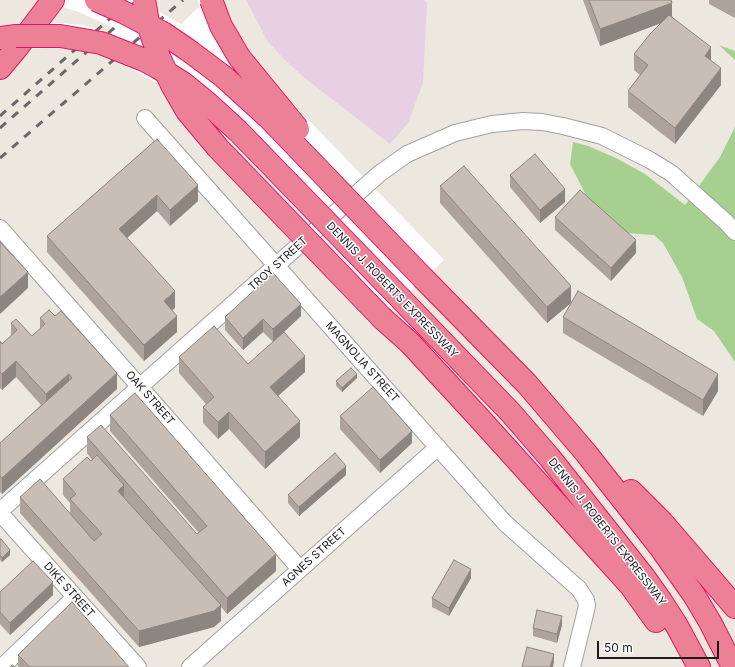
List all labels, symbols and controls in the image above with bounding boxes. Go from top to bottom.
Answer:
street label: DENNIS J. ROBERTS EXPRESSWAY [324,219,460,361]
street label: TROY STREET [246,234,310,294]
street label: MAGNOLIA STREET [322,319,402,405]
street label: OAK STREET [123,368,177,428]
street label: DENNIS J. ROBERTS EXPRESSWAY [545,456,669,608]
street label: AGNES STREET [279,525,349,589]
street label: DIKE STREET [41,560,97,620]
scale bar [599,633,721,659]
text: 50 m [604,640,633,655]

